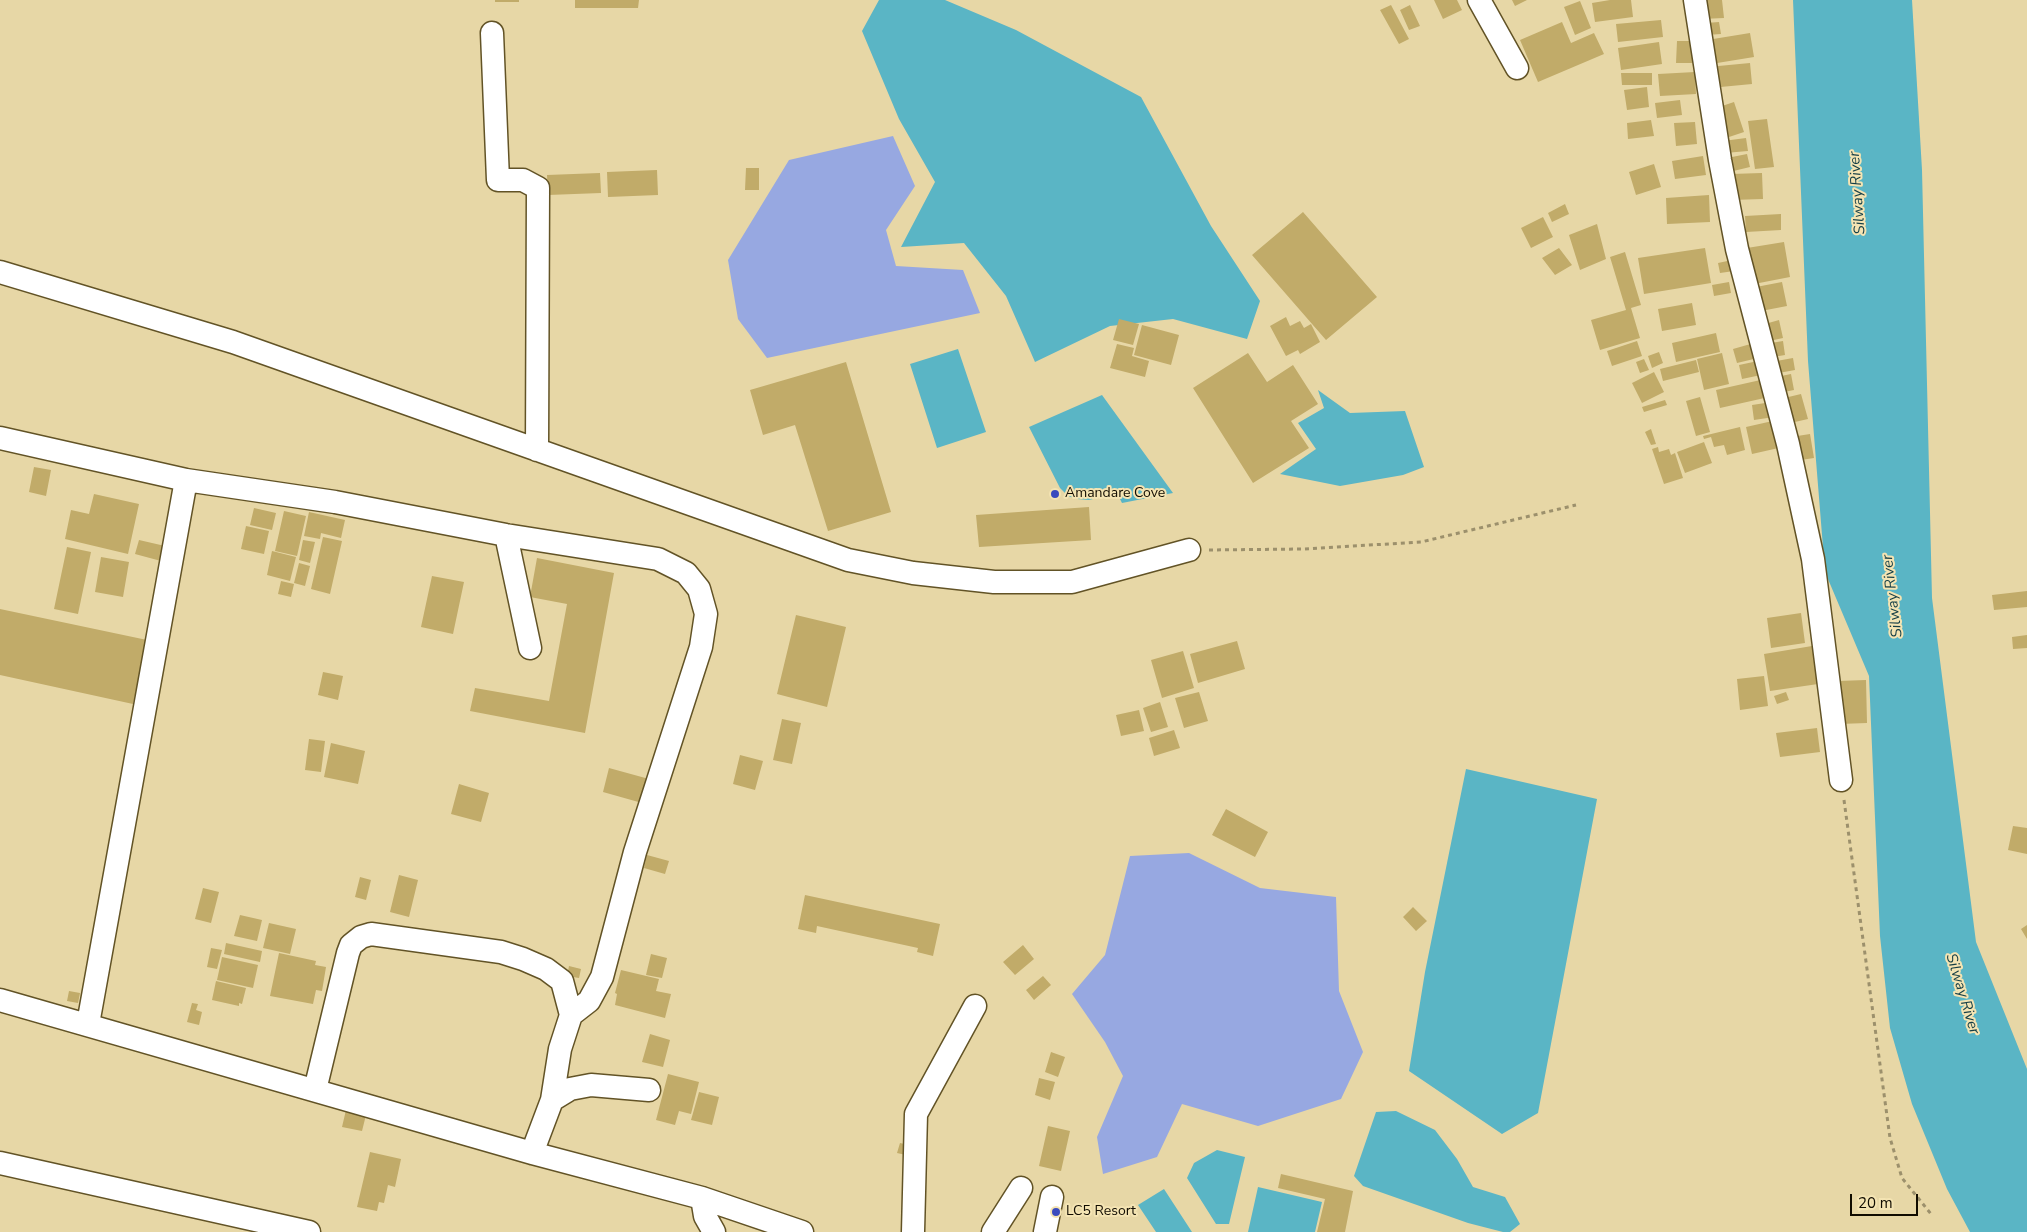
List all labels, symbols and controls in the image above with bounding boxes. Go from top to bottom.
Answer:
water label: Silway River [1846,151,1870,235]
place label: Amandare Cove [1065,486,1165,502]
marker: Amandare Cove [1049,488,1061,500]
water label: Silway River [1879,554,1907,638]
water label: Silway River [1941,952,1983,1036]
scale bar [1852,1184,1920,1216]
text: 20 m [1858,1193,1893,1213]
place label: LC5 Resort [1066,1204,1136,1220]
marker: LC5 Resort [1050,1206,1062,1218]

